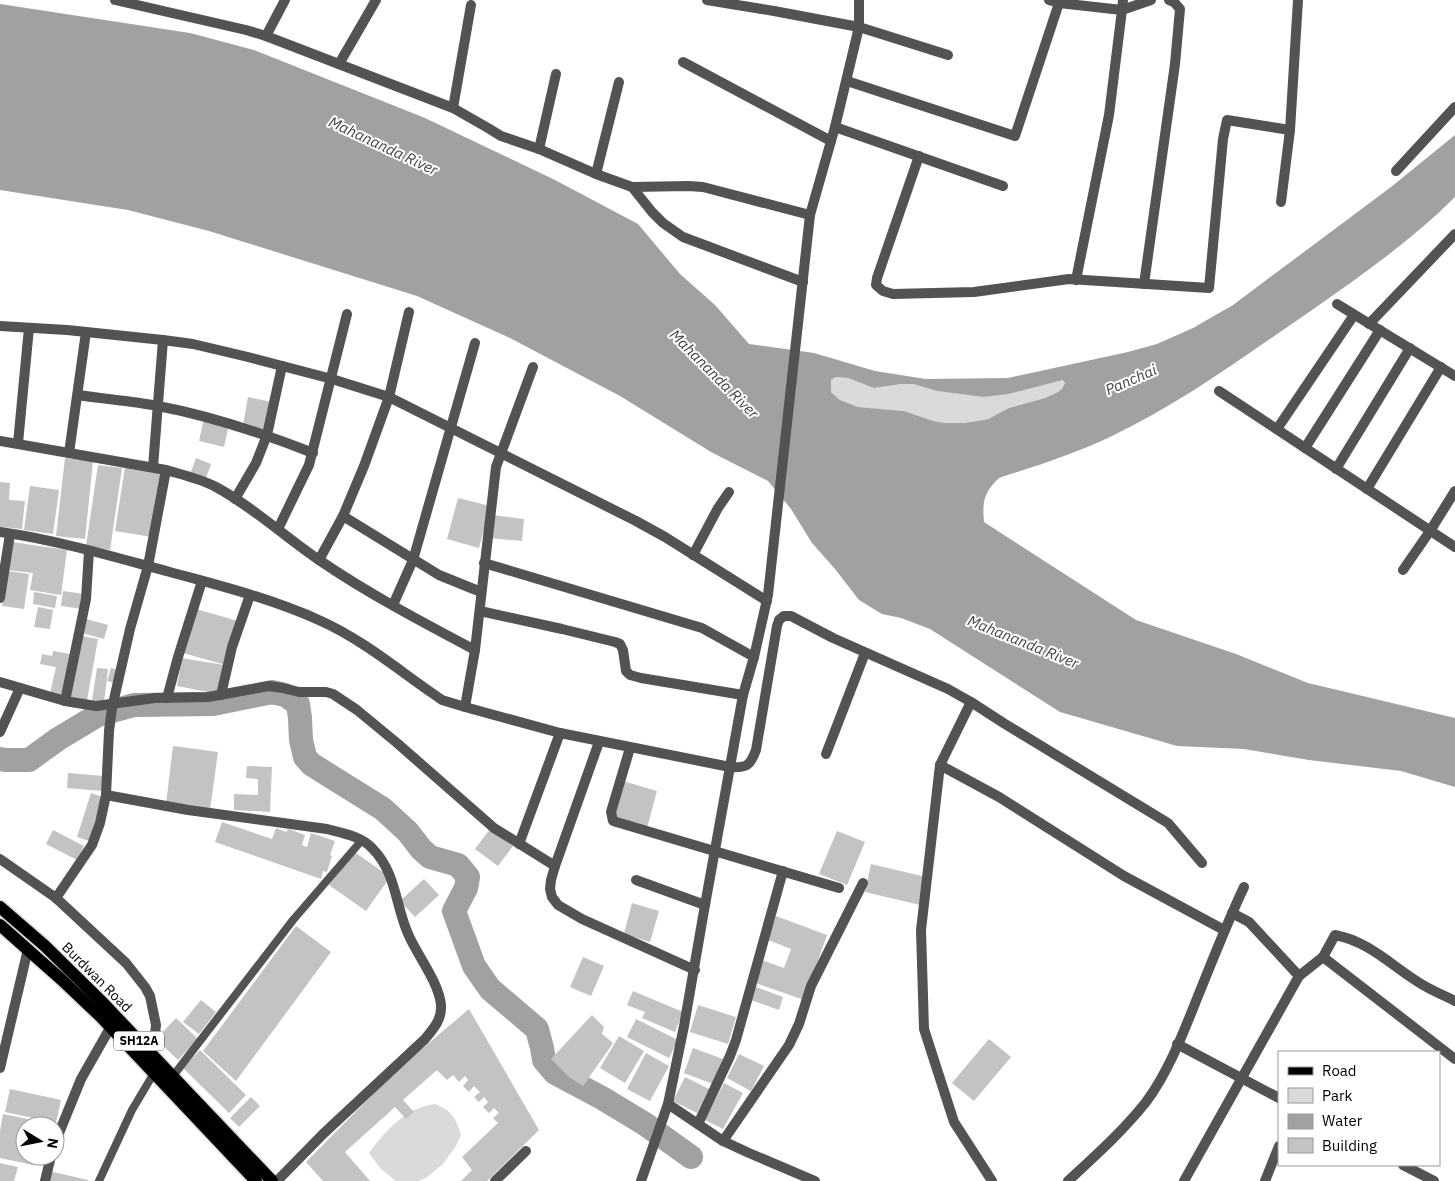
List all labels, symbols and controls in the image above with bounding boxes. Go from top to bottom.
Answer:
water label: Mahananda River [326,112,441,179]
water label: Mahananda River [666,325,763,422]
water label: Panchai [1102,360,1160,399]
water label: Mahananda River [965,611,1082,673]
street label: Burdwan Road [58,938,136,1016]
road number: SH12A [114,1032,164,1050]
legend [1278,1051,1440,1166]
text: Road [1322,1061,1357,1080]
text: Park [1322,1086,1352,1105]
text: Water [1322,1111,1363,1130]
north arrow [15,1116,65,1166]
text: Building [1322,1136,1377,1155]
text: N [43,1137,63,1150]

